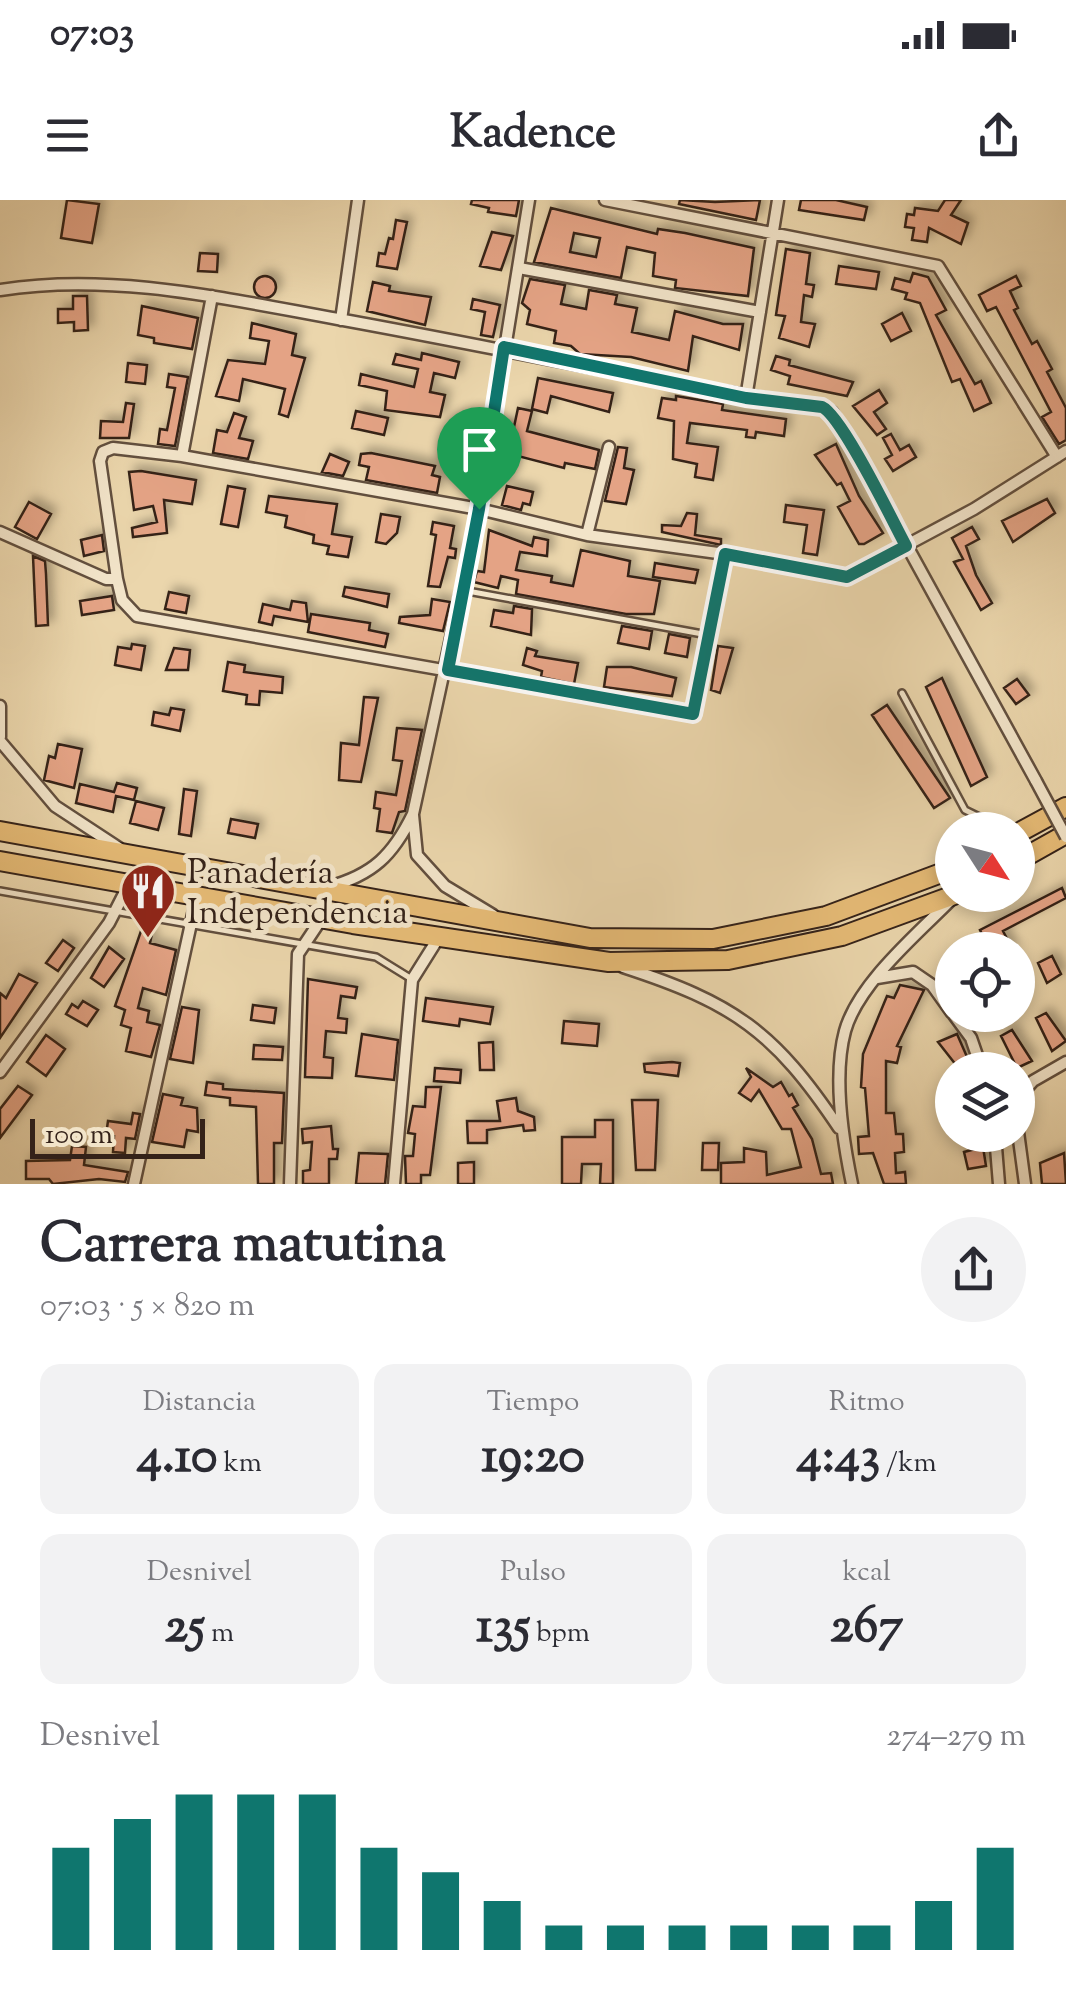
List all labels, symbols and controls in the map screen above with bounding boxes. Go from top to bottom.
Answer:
text: 07:03 [50,8,134,62]
text: Kadence [450,103,616,168]
icon: menu [40,108,95,163]
icon: share [971,108,1026,163]
pin [437,407,522,510]
icon: arrive [452,422,507,477]
north arrow [935,812,1035,912]
map controls [935,812,1035,1152]
place label: Panadería Independencia [187,849,408,940]
restaurant icon: Panadería Independencia [118,861,178,940]
button: locate [935,932,1035,1032]
button: layers [935,1052,1035,1152]
scale bar [30,1114,205,1158]
text: 100 m [45,1116,113,1156]
text: Carrera matutina [40,1207,446,1286]
button: share [921,1217,1026,1322]
text: 07:03 · 5 × 820 m [40,1284,255,1330]
text: Distancia [143,1383,256,1423]
text: Tiempo [487,1383,579,1423]
text: Ritmo [829,1383,905,1423]
text: 4.10 [137,1423,218,1495]
text: 19:20 [481,1423,585,1495]
text: 4:43 [797,1423,880,1495]
text: km [218,1444,262,1484]
text: /km [880,1444,937,1484]
text: Desnivel [147,1553,252,1593]
text: Pulso [500,1553,566,1593]
text: kcal [843,1553,891,1593]
text: 25 [165,1593,205,1665]
text: 135 [476,1593,530,1665]
text: 267 [830,1593,903,1665]
text: m [205,1614,234,1654]
text: bpm [530,1614,590,1654]
text: Desnivel [40,1714,160,1760]
text: 274–279 m [886,1714,1026,1760]

